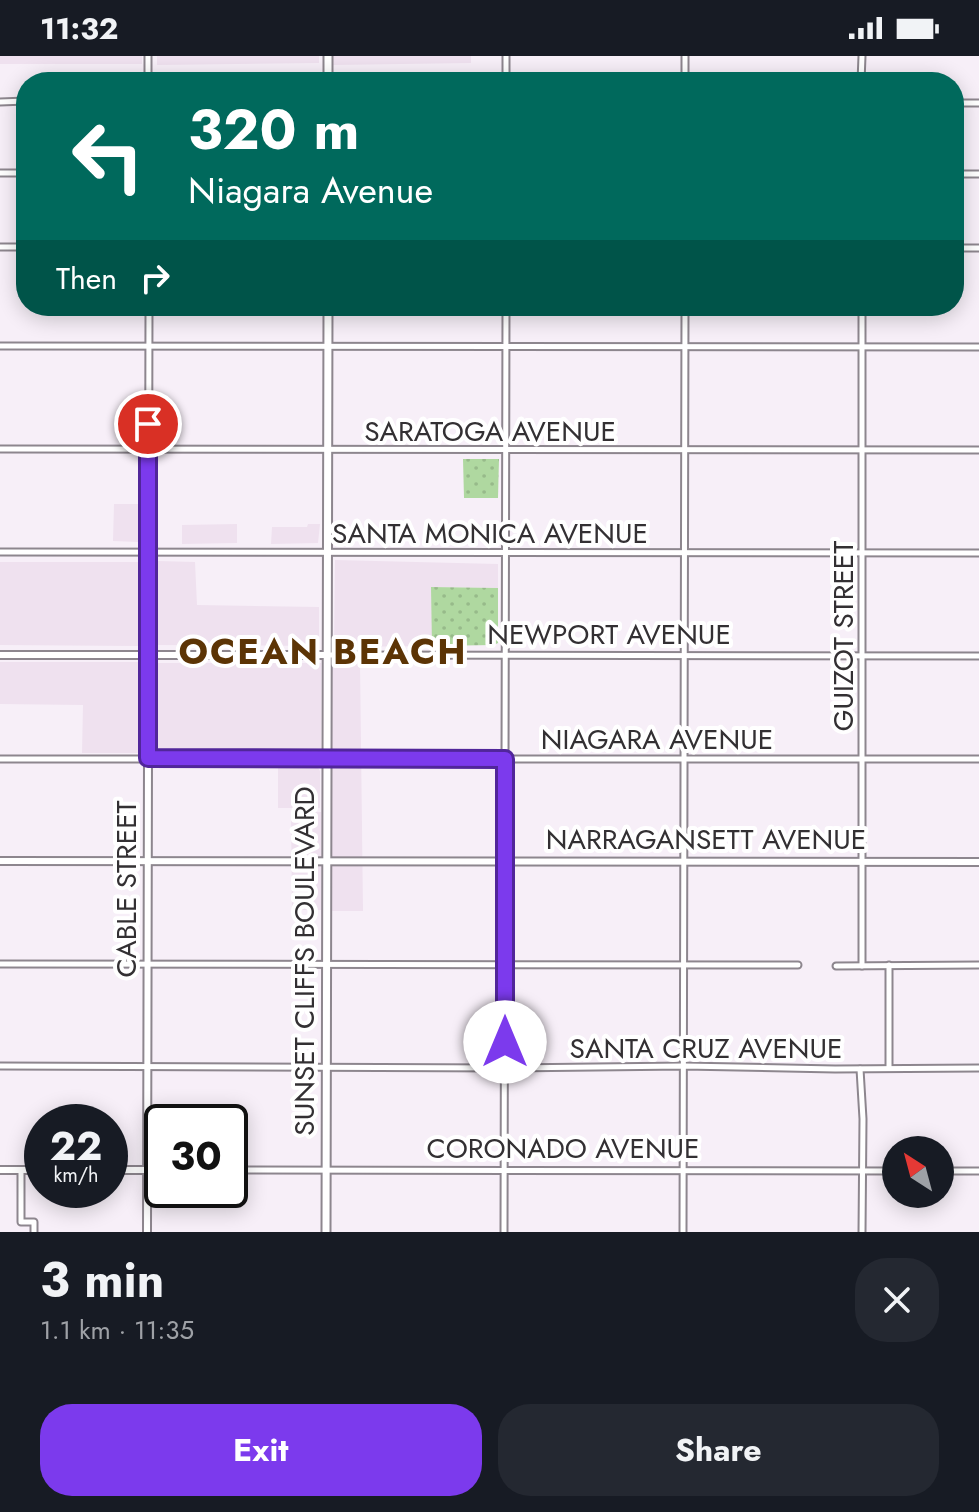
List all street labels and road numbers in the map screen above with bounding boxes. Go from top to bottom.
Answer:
street label: SARATOGA AVENUE [364,411,616,452]
street label: SANTA MONICA AVENUE [332,513,648,554]
street label: GUIZOT STREET [823,541,864,731]
street label: NEWPORT AVENUE [487,614,731,655]
street label: NIAGARA AVENUE [541,719,773,760]
street label: SUNSET CLIFFS BOULEVARD [284,786,325,1136]
street label: CABLE STREET [106,800,147,978]
street label: NARRAGANSETT AVENUE [546,819,866,860]
street label: SANTA CRUZ AVENUE [570,1028,842,1069]
street label: CORONADO AVENUE [426,1128,700,1169]

